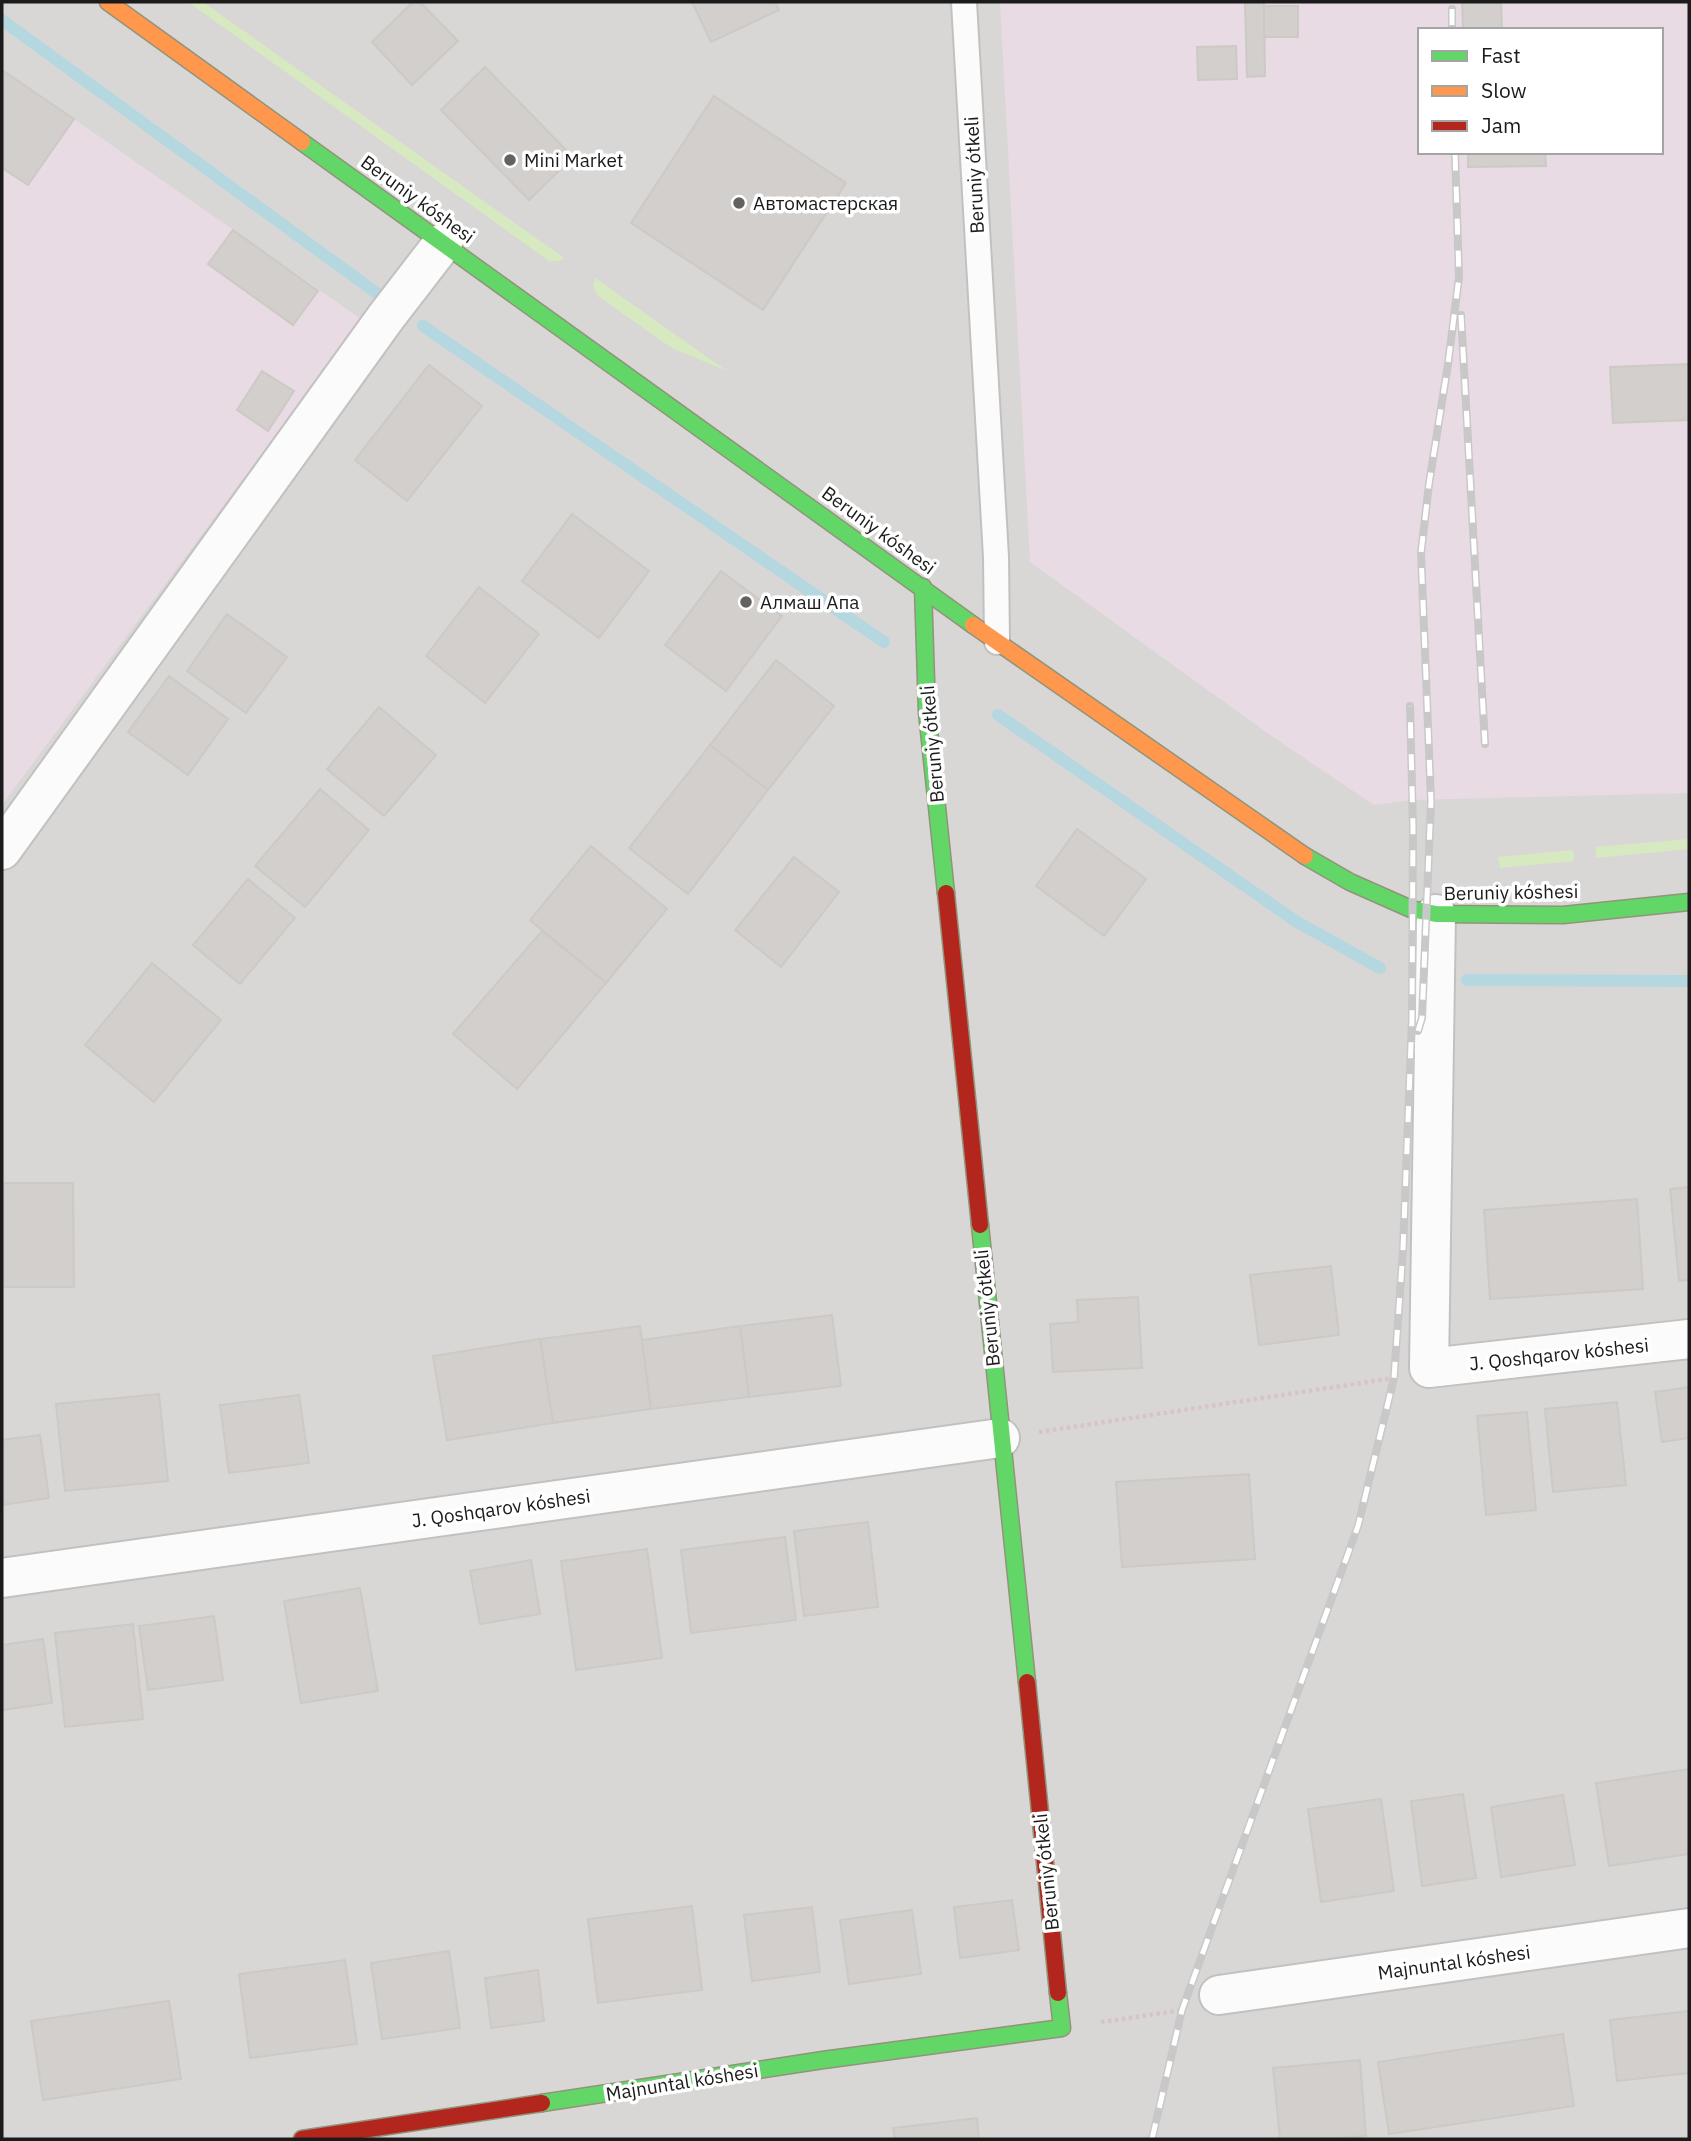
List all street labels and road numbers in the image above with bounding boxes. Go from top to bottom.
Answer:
street label: Beruniy ótkeli [959,116,989,234]
street label: Beruniy kóshesi [356,150,480,248]
street label: Beruniy kóshesi [817,481,941,579]
street label: Beruniy ótkeli [915,684,949,804]
street label: Beruniy kóshesi [1443,879,1579,905]
street label: Beruniy ótkeli [969,1248,1005,1368]
street label: J. Qoshqarov kóshesi [1468,1333,1650,1375]
street label: J. Qoshqarov kóshesi [410,1484,592,1532]
street label: Beruniy ótkeli [1028,1812,1064,1932]
street label: Majnuntal kóshesi [1376,1939,1532,1985]
street label: Majnuntal kóshesi [604,2058,760,2106]

